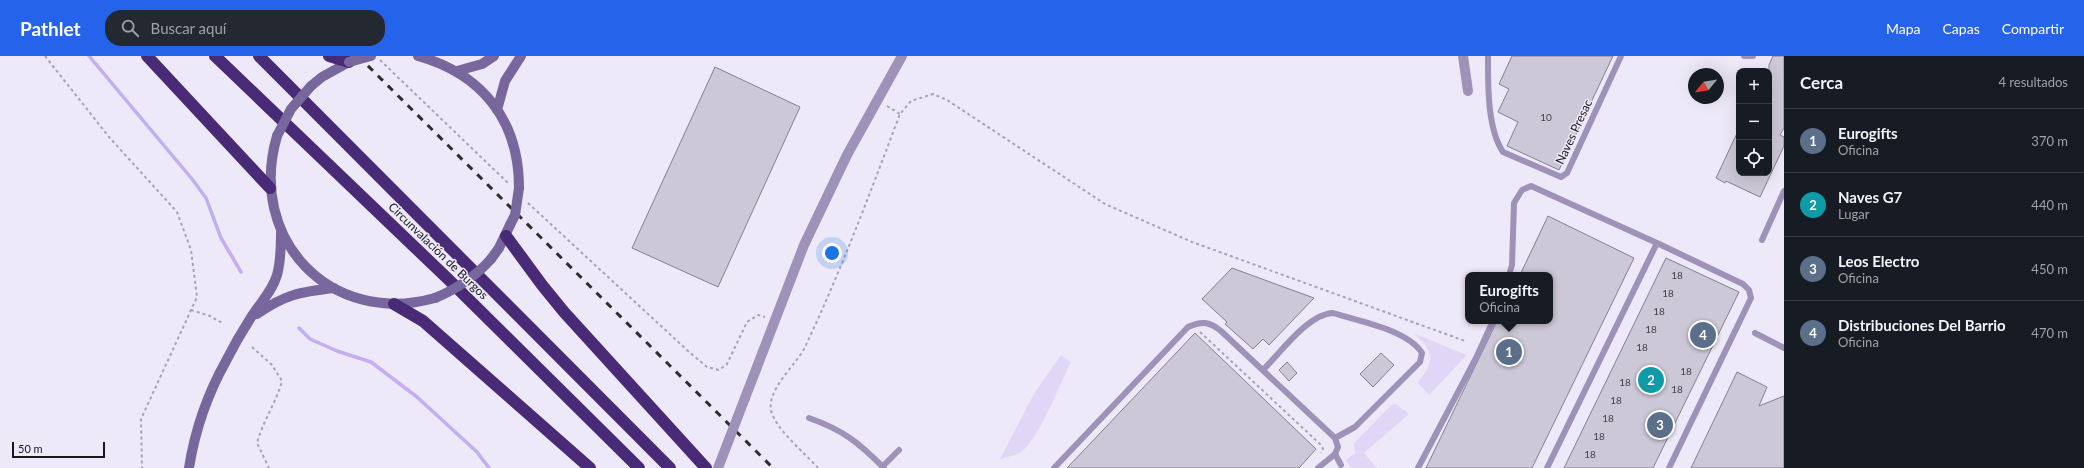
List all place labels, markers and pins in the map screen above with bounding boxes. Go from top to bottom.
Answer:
pin: 4 [1690,320,1716,350]
pin: 1 [1496,337,1522,367]
pin: 2 [1638,365,1664,395]
pin: 3 [1647,410,1673,440]

